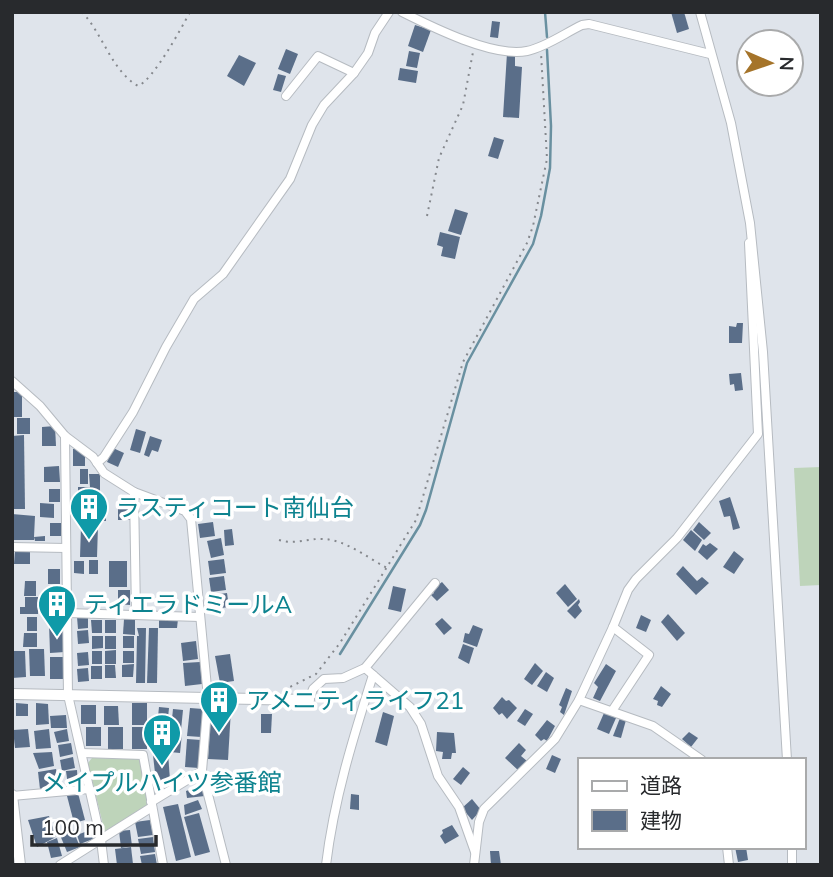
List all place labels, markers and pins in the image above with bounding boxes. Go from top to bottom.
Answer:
building icon: ラスティコート南仙台 [68,486,110,541]
place label: ラスティコート南仙台 [116,492,354,522]
building icon: ティエラドミールA [36,583,78,638]
place label: ティエラドミールA [84,589,293,619]
building icon: アメニティライフ21 [198,679,240,734]
place label: アメニティライフ21 [246,685,464,715]
building icon: メイプルハイツ参番館 [141,712,183,767]
place label: メイプルハイツ参番館 [42,767,282,797]

